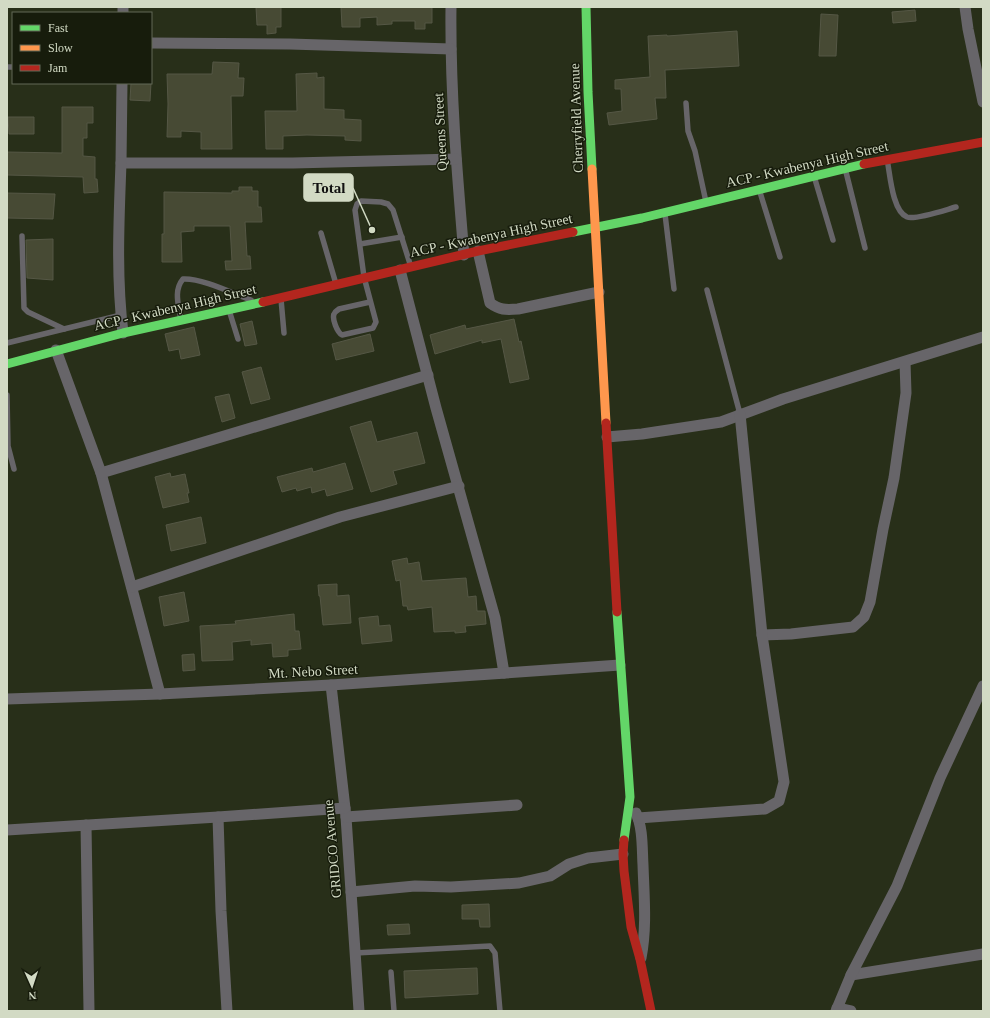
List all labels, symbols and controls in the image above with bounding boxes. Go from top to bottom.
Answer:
legend [12,12,152,84]
text: Fast [48,21,69,35]
text: Slow [48,41,73,55]
text: Jam [48,61,68,75]
street label: Cherryfield Avenue [567,63,586,173]
street label: Queens Street [431,92,450,171]
street label: ACP - Kwabenya High Street [725,138,890,190]
callout: Total [304,174,353,201]
text: Total [313,180,345,196]
street label: ACP - Kwabenya High Street [408,211,574,260]
street label: ACP - Kwabenya High Street [93,281,258,333]
street label: Mt. Nebo Street [268,662,358,681]
street label: GRIDCO Avenue [321,799,344,899]
north arrow [12,966,52,1006]
text: N [28,990,37,1002]

